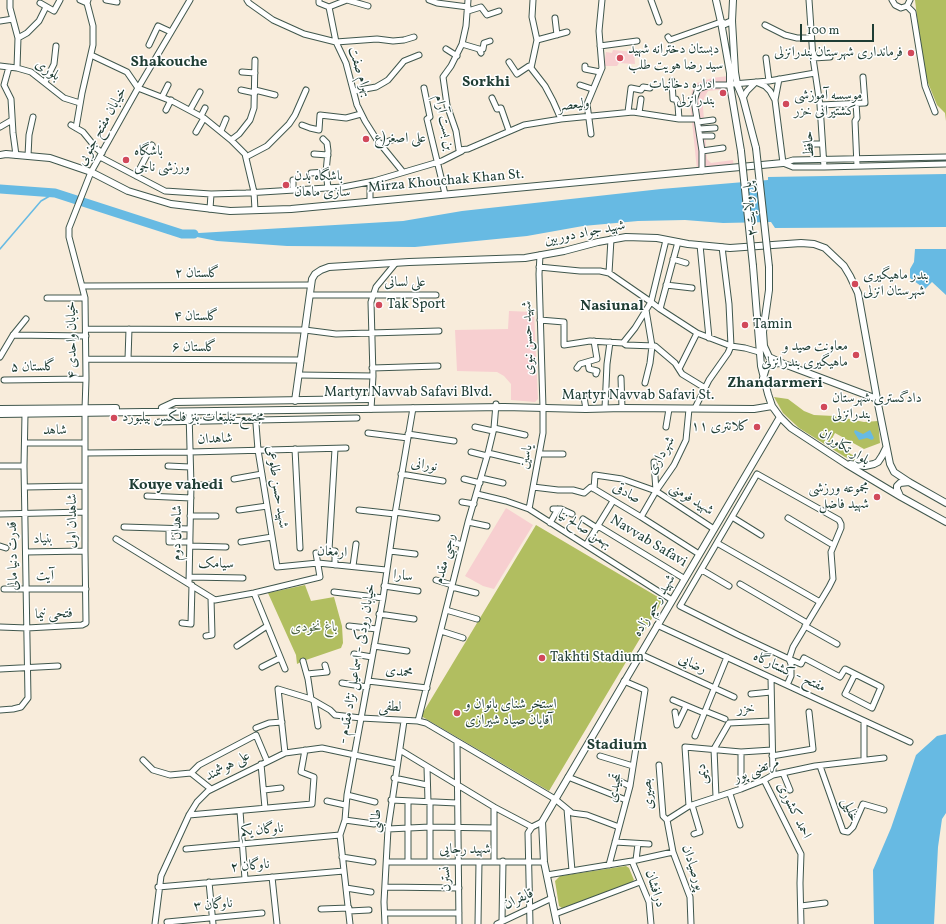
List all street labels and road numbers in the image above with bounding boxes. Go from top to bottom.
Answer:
street label: بهرام صفت [343,45,375,99]
street label: بلوری [31,56,63,86]
street label: خیابان مفتح جنوبی [75,85,131,169]
street label: بن بست آرام [429,94,457,152]
street label: ولیعصر [557,96,591,116]
street label: حافظ [801,130,819,158]
street label: Mirza Khouchak Khan St. [367,167,525,197]
street label: پل ولایت ۲ [740,181,762,237]
street label: شهید جواد دوربین [543,218,627,250]
street label: گلستان ۲ [175,266,219,282]
street label: علی لسانی [384,275,426,291]
street label: خیابان واحدی ۴ [64,301,82,379]
street label: شهید حسن نبوی [519,301,539,375]
street label: گلستان ۴ [174,309,218,325]
street label: گلستان ۶ [172,340,216,356]
street label: گلستان ۵ [11,359,55,377]
street label: Martyr Navvab Safavi Blvd. [324,385,492,401]
street label: Martyr Navvab Safavi St. [562,388,714,404]
street label: شاهد [43,423,67,439]
street label: بلوار تکاوران [815,426,873,470]
street label: شاهدان [197,431,233,449]
street label: شهرداری [644,434,680,478]
street label: یاسین [517,443,537,471]
street label: شهید حسن طلوعی [261,444,291,530]
street label: نورانی [410,456,438,476]
street label: صادقی [609,480,643,508]
street label: شهید فومنی [666,480,716,520]
street label: شاهدان اول [65,493,81,549]
street label: شاهدان دوم [169,505,187,561]
street label: بهمن صالح نیا [554,507,614,553]
street label: Navvab Safavi [606,512,690,572]
street label: قدرت دنیا مالی [5,521,23,591]
street label: بنیاد [33,531,53,549]
street label: رجبی مقدم [432,532,460,586]
street label: ارمغان [316,544,348,562]
street label: سیامک [198,556,234,574]
street label: سارا [392,567,414,587]
street label: آیت [36,568,54,586]
street label: شهید رحیم زاده [630,572,680,640]
street label: - خیابان رودکی - اسماعیل نژاد مقدم [336,583,380,745]
street label: فتحی نیما [35,606,73,624]
street label: مفتح - کشتارگاه [750,649,828,697]
street label: رضایی [675,651,709,679]
street label: محمدی [384,663,414,683]
street label: لطفی [378,699,402,717]
street label: خزر [737,701,755,719]
street label: علی هوشمند [203,748,253,786]
street label: مرتضی پور [732,755,782,787]
street label: دیمی [694,763,712,785]
street label: تمجیدی [605,772,627,804]
street label: بصیری [640,778,658,810]
street label: احمد کشوری [772,780,814,842]
street label: خلیلی [837,796,861,824]
street label: طالبی [368,808,386,834]
street label: ناوگان یکم [240,821,284,841]
street label: شهید رجایی [439,842,491,858]
street label: پورصیادان [677,843,707,893]
street label: ناوگان ۲ [230,857,270,877]
street label: نسترن [438,866,456,892]
street label: درافشان [640,868,668,910]
street label: قایقران [501,886,537,914]
street label: ناوگان ۳ [193,896,233,916]

